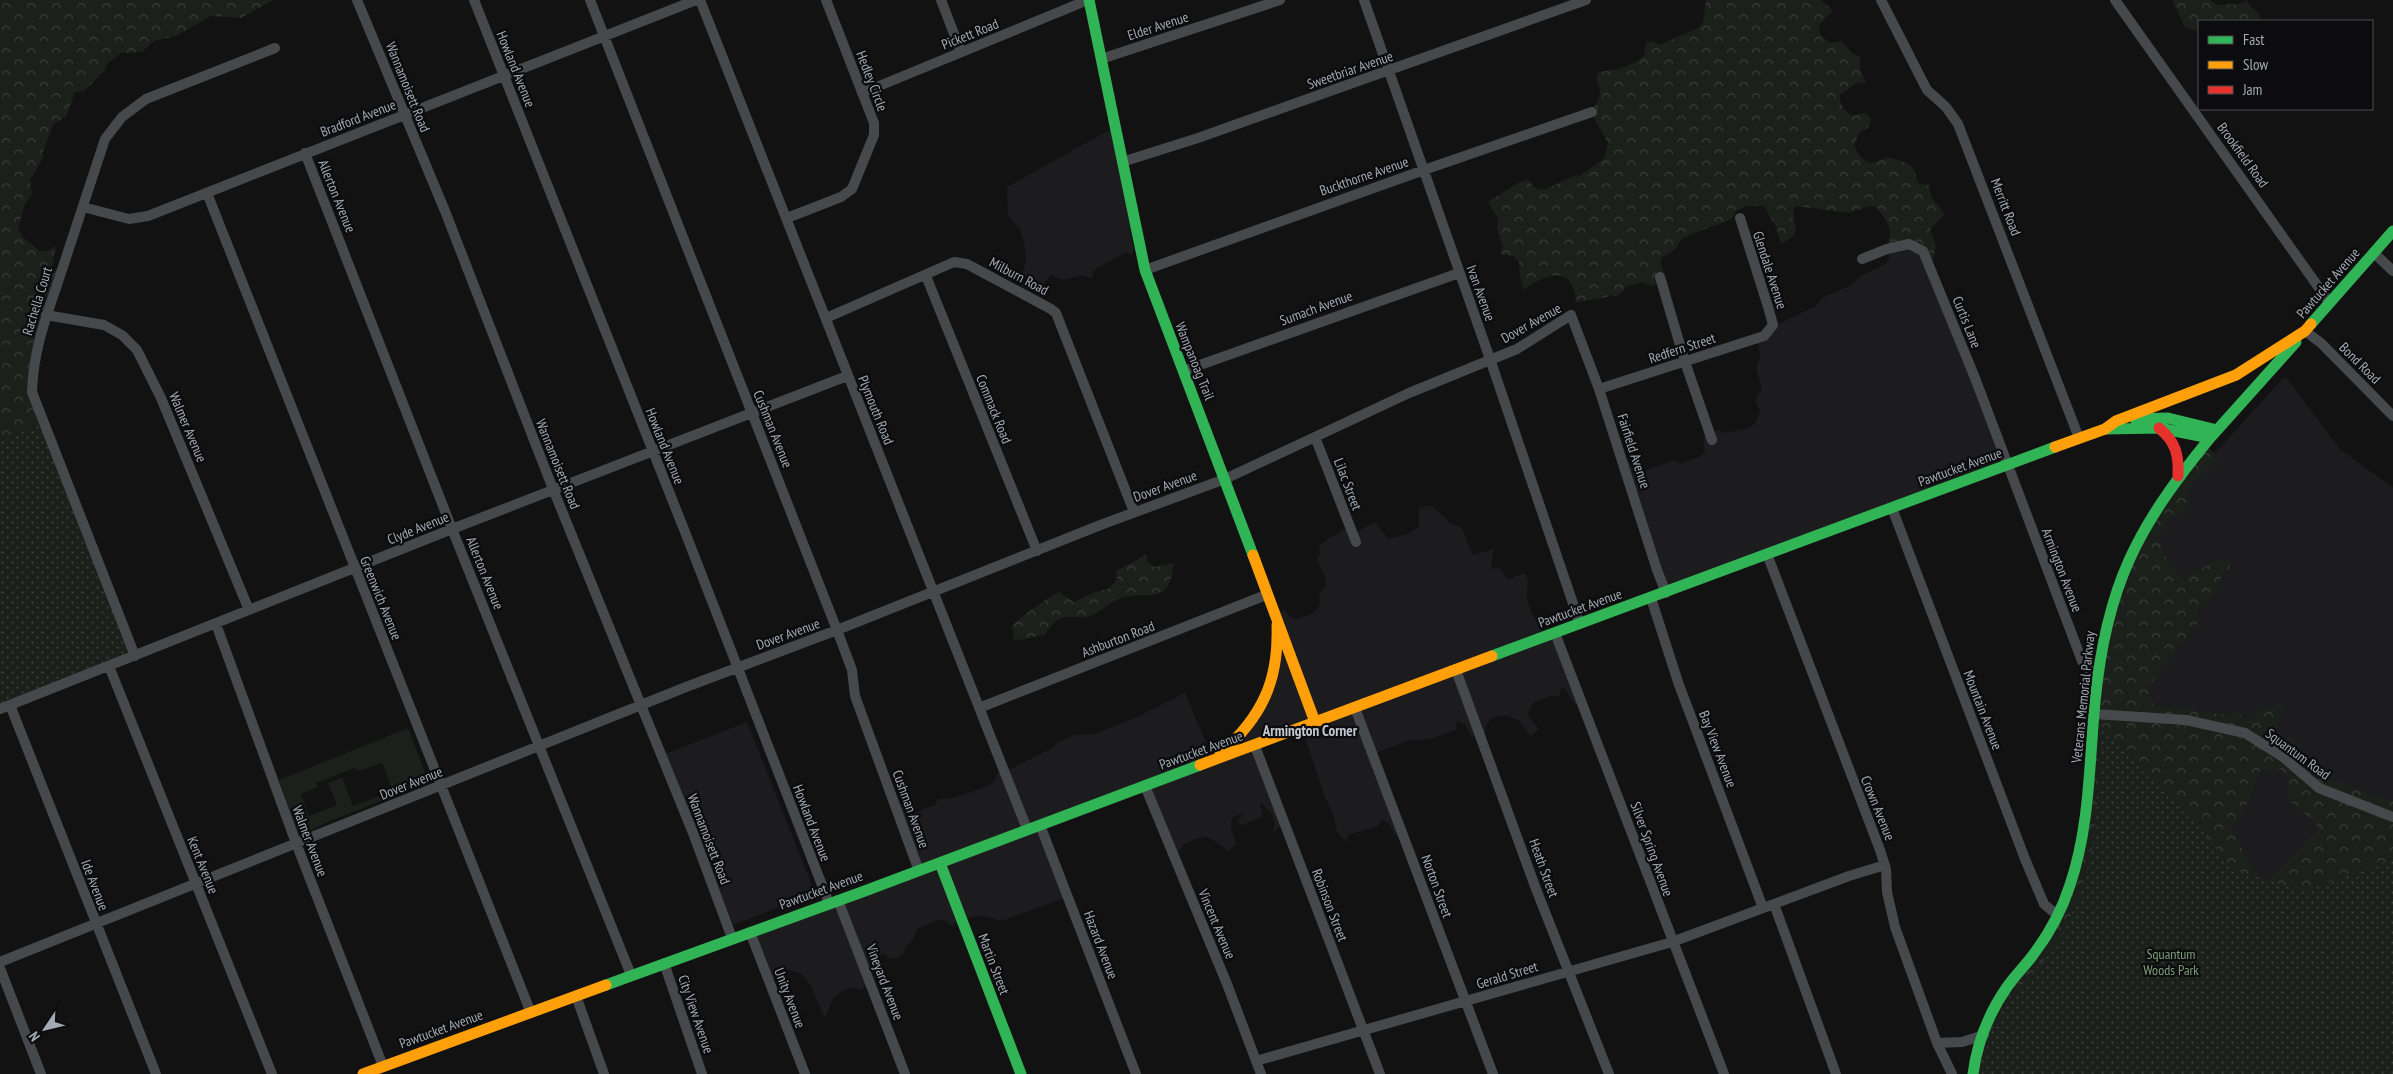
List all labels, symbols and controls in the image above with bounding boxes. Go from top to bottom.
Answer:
street label: Elder Avenue [1125,8,1191,44]
street label: Pickett Road [939,14,1001,54]
legend [2198,20,2373,110]
street label: Howland Avenue [493,28,540,110]
text: Fast [2243,30,2264,49]
street label: Wannamoisett Road [382,39,434,135]
street label: Sweetbriar Avenue [1305,47,1396,93]
street label: Hedley Circle [852,48,892,114]
text: Slow [2243,55,2268,74]
text: Jam [2242,80,2262,99]
street label: Bradford Avenue [318,95,399,141]
street label: Brookfield Road [2213,119,2273,191]
street label: Buckthorne Avenue [1317,152,1411,200]
street label: Allerton Avenue [314,157,360,235]
street label: Merritt Road [1987,176,2025,238]
street label: Glendale Avenue [1749,229,1791,311]
street label: Pawtucket Avenue [2292,244,2364,322]
street label: Milburn Road [986,253,1052,299]
street label: Ivan Avenue [1463,262,1500,324]
street label: Rachella Court [18,265,56,337]
street label: Sumach Avenue [1277,286,1355,329]
street label: Curtis Lane [1948,293,1986,351]
street label: Dover Avenue [1498,299,1565,347]
street label: Wampanoag Trail [1171,319,1219,403]
street label: Redfern Street [1646,329,1718,367]
street label: Bond Road [2335,338,2385,388]
street label: Commack Road [972,372,1016,446]
street label: Plymouth Road [854,373,898,447]
street label: Cushman Avenue [749,388,797,471]
street label: Walmer Avenue [165,389,211,465]
street label: Howland Avenue [642,405,689,487]
street label: Fairfield Avenue [1613,411,1655,491]
street label: Wannamoisett Road [532,416,584,512]
street label: Pawtucket Avenue [1916,443,2004,490]
street label: Lilac Street [1330,455,1366,513]
street label: Dover Avenue [1131,466,1199,506]
street label: Clyde Avenue [385,507,452,548]
street label: Armington Avenue [2038,525,2086,615]
street label: Allerton Avenue [462,534,508,612]
street label: Greenwich Avenue [356,553,406,643]
street label: Pawtucket Avenue [1536,584,1624,631]
street label: Dover Avenue [754,614,822,654]
street label: Ashburton Road [1079,617,1157,661]
street label: Veterans Memorial Parkway [2067,629,2099,765]
street label: Mountain Avenue [1960,668,2006,753]
street label: Bay View Avenue [1695,708,1741,790]
district label: Armington Corner [1262,721,1358,740]
street label: Squantum Road [2262,724,2334,784]
street label: Pawtucket Avenue [1157,726,1245,773]
street label: Dover Avenue [377,762,445,804]
street label: Cushman Avenue [889,767,934,851]
street label: Crown Avenue [1857,773,1899,843]
street label: Howland Avenue [789,782,835,864]
street label: Wannamoisett Road [683,791,735,887]
street label: Silver Spring Avenue [1627,799,1678,899]
street label: Walmer Avenue [288,803,332,879]
street label: Kent Avenue [183,834,223,896]
street label: Heath Street [1525,836,1563,900]
street label: Norton Street [1417,852,1457,920]
street label: Ide Avenue [77,857,113,913]
street label: Pawtucket Avenue [777,866,865,913]
street label: Robinson Street [1308,866,1352,944]
street label: Vincent Avenue [1194,885,1240,962]
street label: Hazard Avenue [1080,908,1122,982]
street label: Martin Street [974,931,1014,997]
street label: Vineyard Avenue [862,941,908,1023]
park label: Squantum Woods Park [2143,945,2199,979]
street label: Gerald Street [1474,957,1540,993]
street label: Unity Avenue [770,965,810,1031]
street label: City View Avenue [674,972,718,1056]
north arrow [20,1004,70,1054]
street label: Pawtucket Avenue [397,1005,485,1052]
text: N [25,1028,44,1045]

